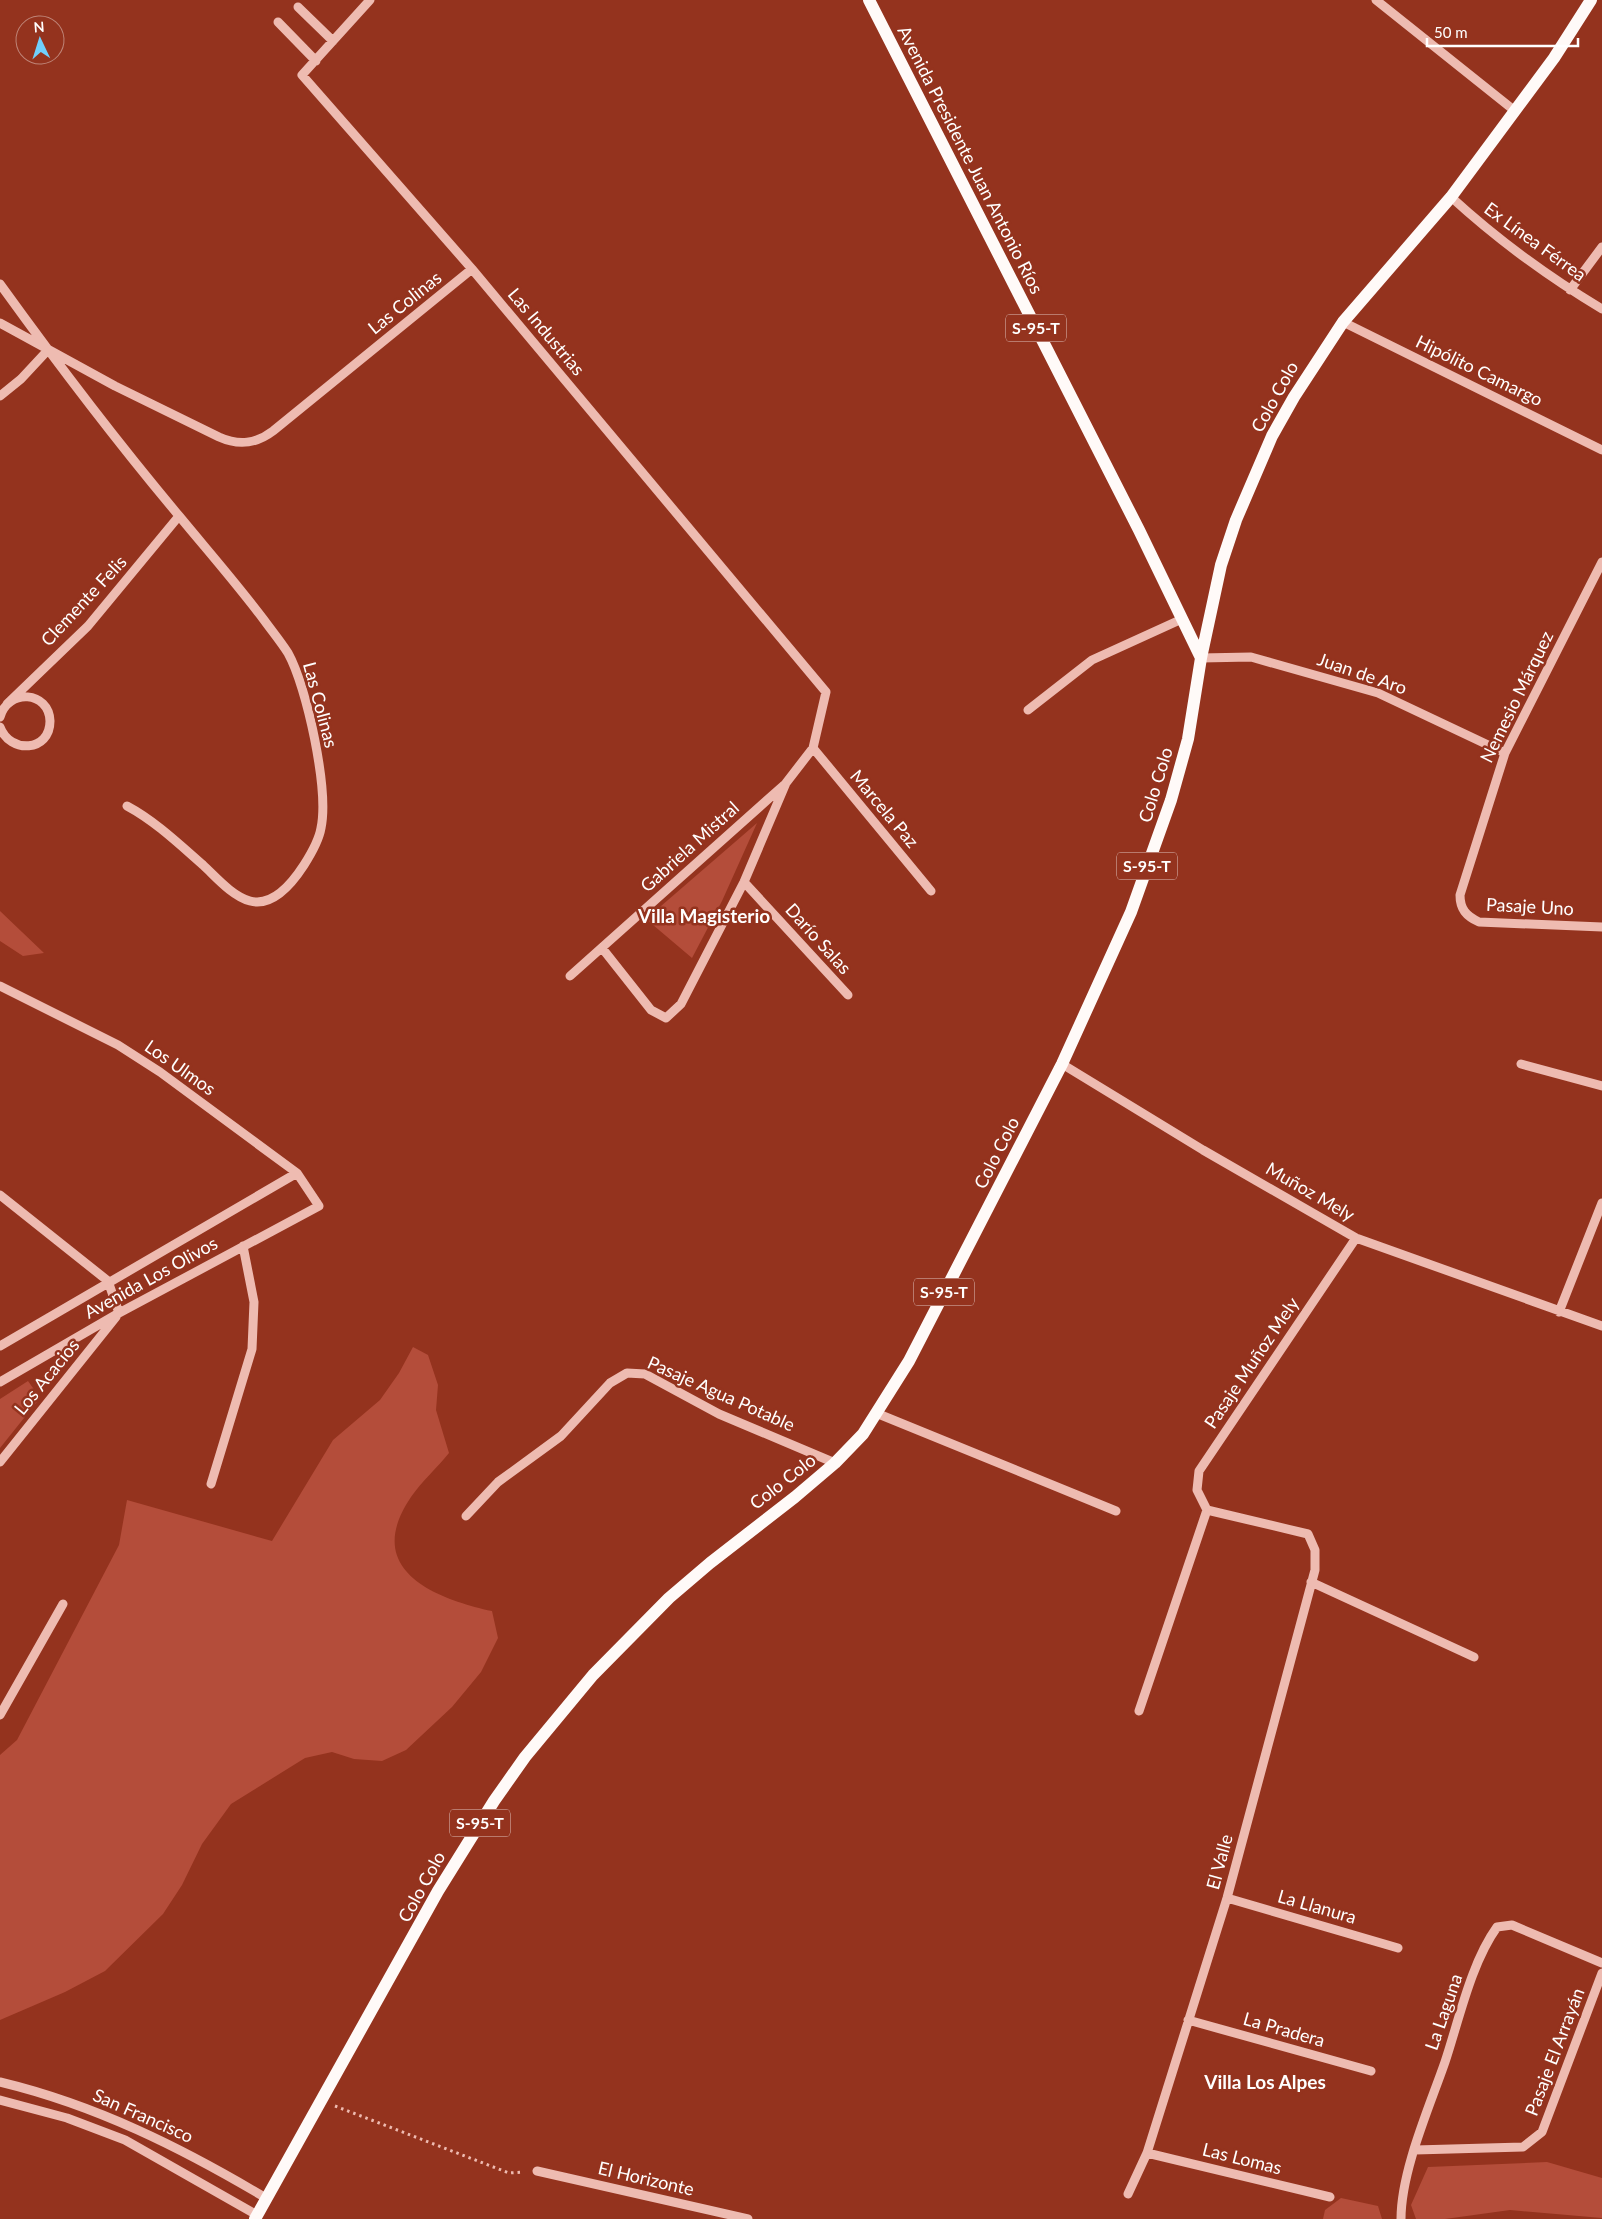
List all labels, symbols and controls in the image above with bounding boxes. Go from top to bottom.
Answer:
north arrow [15,15,65,65]
scale bar [1427,15,1578,47]
text: N [33,18,45,35]
street label: Avenida Presidente Juan Antonio Ríos [894,22,1048,297]
text: 50 m [1434,23,1468,41]
street label: Ex Línea Férrea [1480,197,1591,286]
street label: Las Colinas [363,266,446,338]
street label: Las Industrias [504,283,590,380]
road number: S-95-T [1006,314,1066,342]
street label: Hipólito Camargo [1412,330,1547,410]
street label: Colo Colo [1246,357,1303,436]
street label: Clemente Felis [36,550,131,650]
street label: Nemesio Márquez [1475,627,1557,766]
street label: Juan de Aro [1315,647,1410,699]
street label: Las Colinas [299,659,343,750]
street label: Colo Colo [1133,744,1177,825]
street label: Marcela Paz [846,765,924,852]
street label: Gabriela Mistral [636,796,743,896]
road number: S-95-T [1117,852,1177,879]
street label: Pasaje Uno [1486,893,1574,919]
street label: Darío Salas [781,898,856,978]
district label: Villa Magisterio [637,904,770,927]
street label: Los Ulmos [141,1035,220,1100]
street label: Colo Colo [969,1113,1024,1192]
street label: Muñoz Mely [1262,1157,1359,1226]
street label: Avenida Los Olivos [80,1231,221,1323]
road number: S-95-T [914,1278,974,1305]
street label: Pasaje Muñoz Mely [1199,1292,1304,1432]
street label: Los Acacios [9,1334,84,1419]
street label: Pasaje Agua Potable [644,1351,798,1435]
street label: Colo Colo [745,1449,820,1514]
road number: S-95-T [450,1810,510,1836]
street label: El Valle [1201,1832,1237,1892]
street label: Colo Colo [393,1847,450,1926]
street label: La Llanura [1275,1884,1359,1928]
street label: La Laguna [1420,1971,1466,2053]
street label: Pasaje El Arrayán [1520,1985,1589,2119]
street label: La Pradera [1241,2007,1328,2051]
district label: Villa Los Alpes [1203,2070,1326,2093]
street label: San Francisco [90,2083,197,2147]
street label: Las Lomas [1200,2138,1284,2179]
street label: El Horizonte [596,2156,696,2200]

